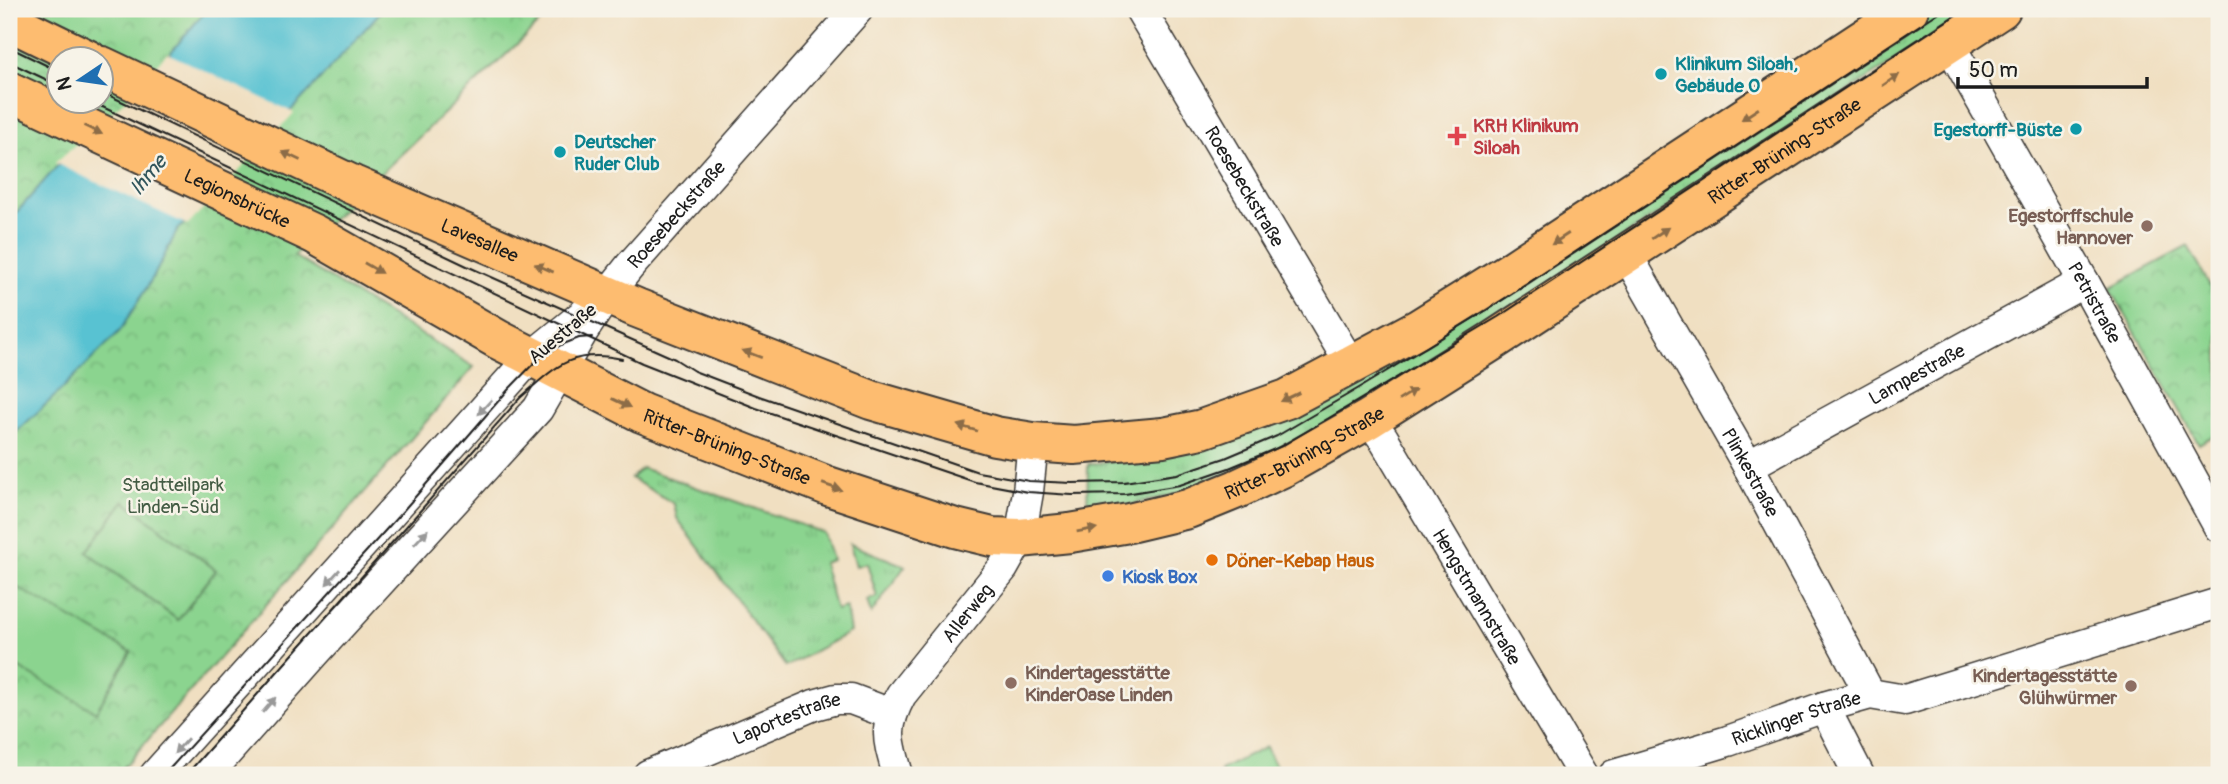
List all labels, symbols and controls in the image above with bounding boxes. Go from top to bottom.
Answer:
north arrow [46,46,116,116]
scale bar [1958,46,2148,90]
place label: Klinikum Siloah, Gebäude O [1675,52,1798,98]
text: 50 m [1969,57,2018,84]
marker: Klinikum Siloah, Gebäude O [1653,66,1669,82]
one-way arrow [1882,73,1900,87]
text: N [51,74,78,93]
street label: Ritter-Brüning-Straße [1704,92,1866,210]
one-way arrow [1741,107,1759,121]
place label: KRH Klinikum Siloah [1473,114,1579,160]
place label: Egestorff-Büste [1933,118,2063,142]
marker: Egestorff-Büste [2068,121,2084,137]
street label: Roesebeckstraße [1199,122,1290,252]
one-way arrow [83,124,103,136]
marker: KRH Klinikum Siloah [1447,126,1467,146]
place label: Deutscher Ruder Club [574,130,659,176]
marker: Deutscher Ruder Club [552,144,568,160]
water label: Ihme [124,147,175,201]
one-way arrow [281,150,302,161]
street label: Roesebeckstraße [622,155,731,274]
street label: Legionsbrücke [180,164,294,234]
place label: Egestorffschule Hannover [2008,204,2134,250]
street label: Lavesallee [437,213,523,269]
marker: Egestorffschule Hannover [2139,218,2155,234]
one-way arrow [1651,227,1670,240]
one-way arrow [1551,233,1570,246]
street label: Petristraße [2062,258,2127,348]
one-way arrow [363,262,382,274]
one-way arrow [534,262,555,273]
street label: Auestraße [524,298,602,369]
street label: Lampestraße [1864,338,1970,411]
one-way arrow [741,348,762,359]
one-way arrow [1397,389,1416,402]
one-way arrow [1280,391,1300,402]
one-way arrow [611,397,631,408]
one-way arrow [477,398,493,416]
street label: Ritter-Brüning-Straße [1221,401,1390,506]
street label: Ritter-Brüning-Straße [639,404,814,491]
one-way arrow [956,422,977,432]
street label: Plinkestraße [1716,424,1784,522]
park label: Stadtteilpark Linden-Süd [122,473,224,519]
one-way arrow [822,482,843,493]
one-way arrow [1076,524,1098,535]
street label: Hengstmannstraße [1426,524,1526,670]
one-way arrow [413,528,429,546]
place label: Döner-Kebap Haus [1226,549,1374,573]
marker: Döner-Kebap Haus [1204,552,1220,568]
place label: Kiosk Box [1122,565,1198,589]
one-way arrow [325,568,341,586]
marker: Kiosk Box [1100,568,1116,584]
street label: Allerweg [937,579,999,648]
place label: Kindertagesstätte KinderOase Linden [1025,661,1173,707]
place label: Kindertagesstätte Glühwürmer [1972,664,2118,710]
marker: Kindertagesstätte KinderOase Linden [1003,675,1019,691]
marker: Kindertagesstätte Glühwürmer [2123,678,2139,694]
street label: Ricklinger Straße [1729,686,1864,752]
street label: Laportestraße [729,687,844,751]
one-way arrow [260,697,276,714]
one-way arrow [174,737,190,754]

